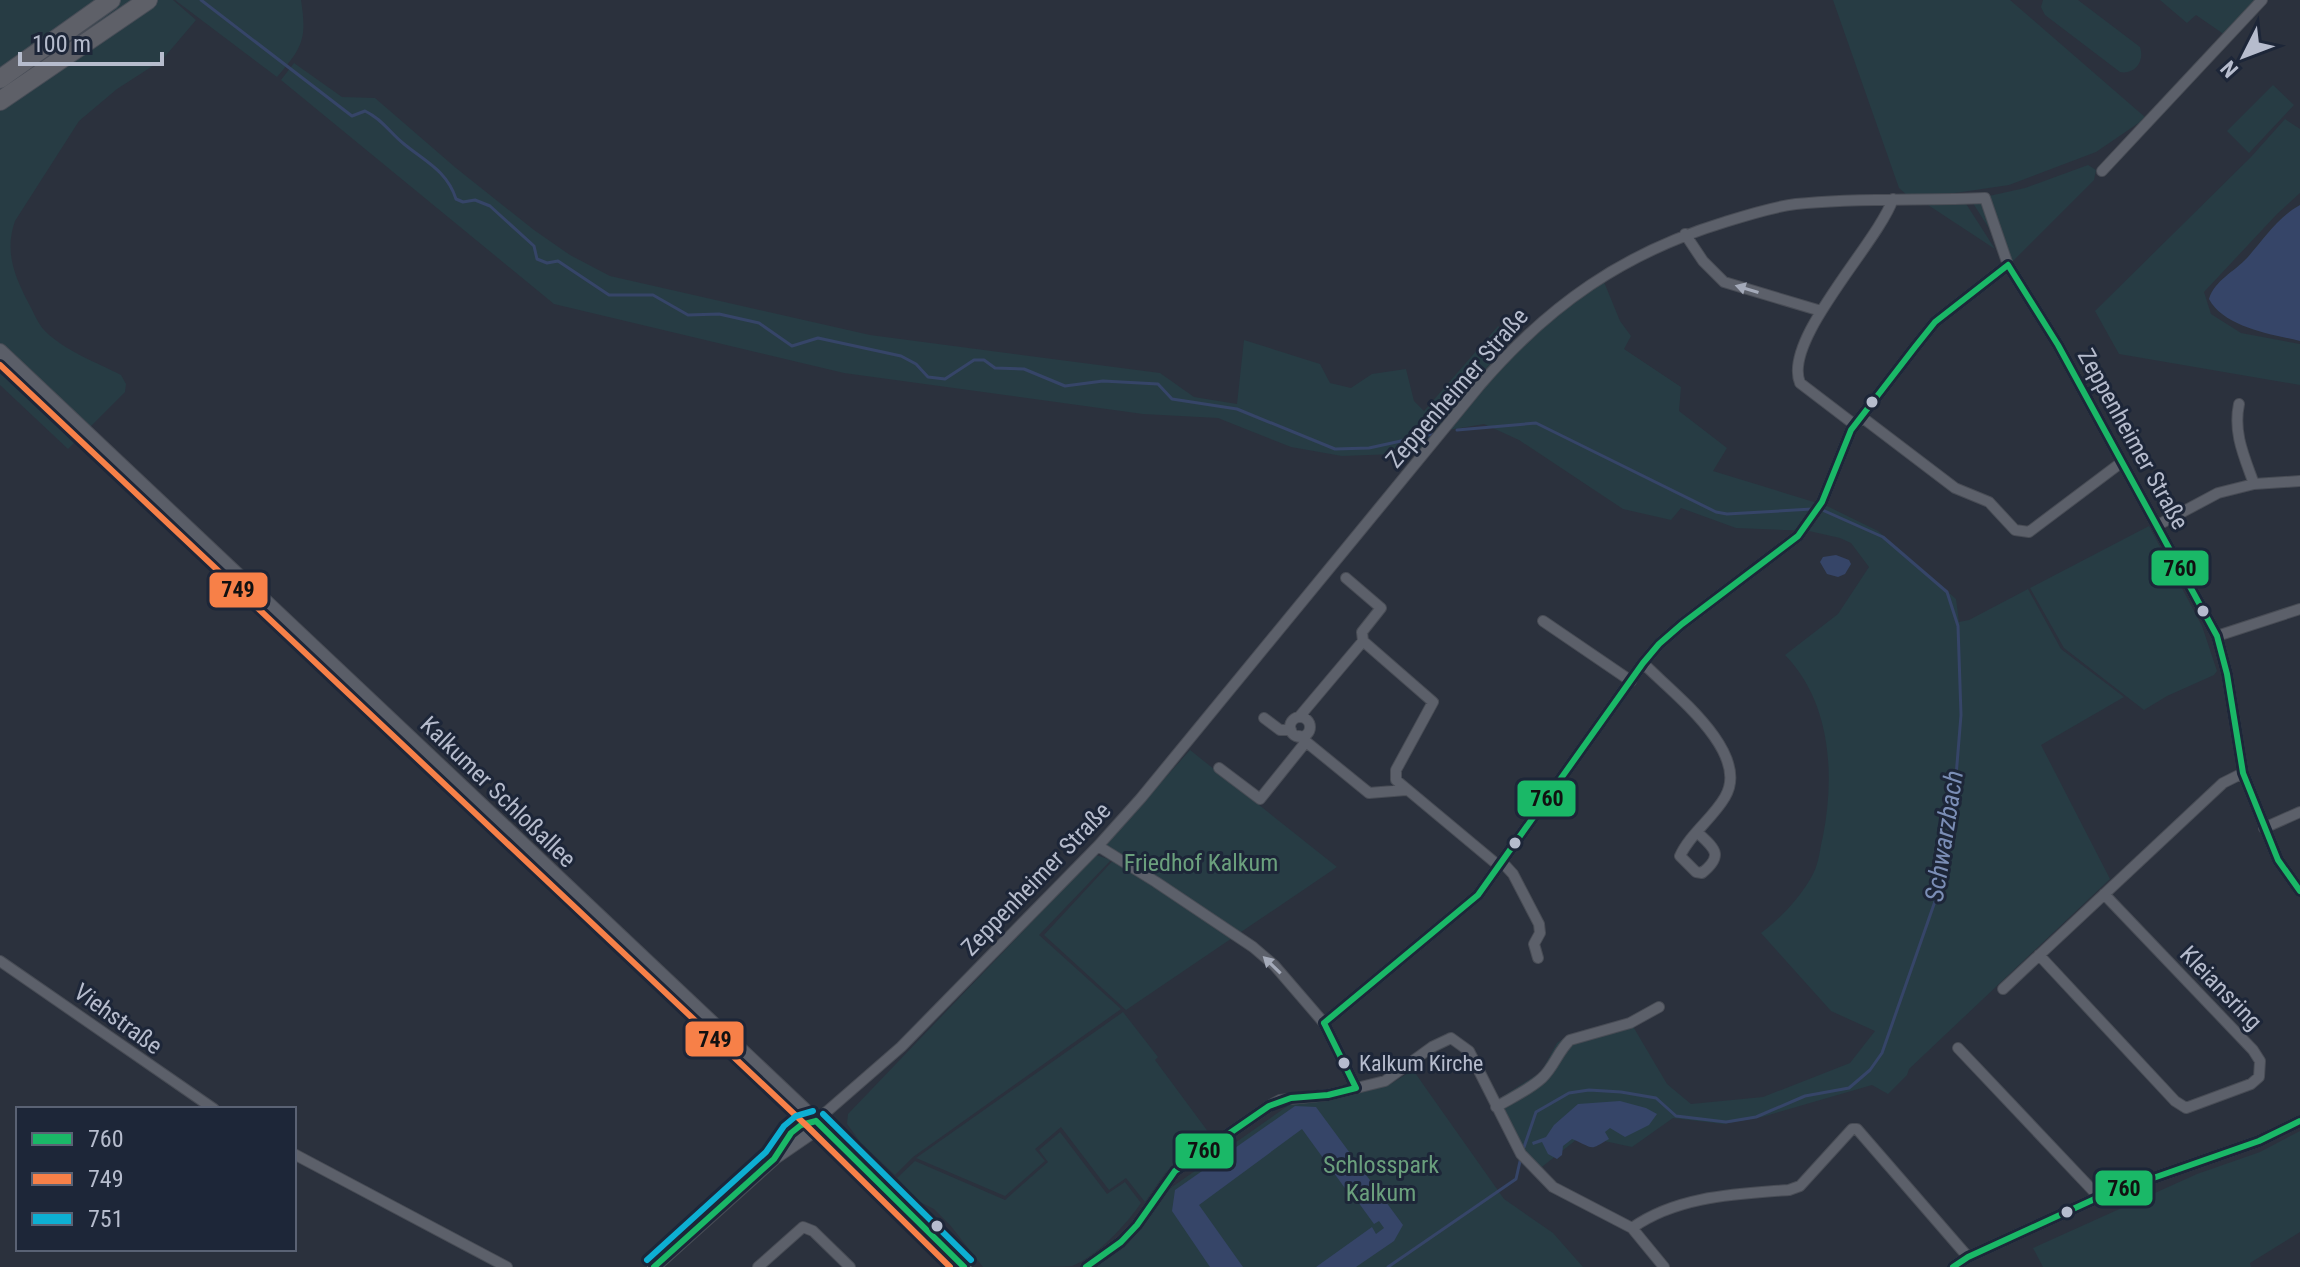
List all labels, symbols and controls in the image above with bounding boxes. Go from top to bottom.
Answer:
scale bar [20,16,162,66]
north arrow [2204,16,2284,96]
text: 100 m [32,30,91,58]
text: N [2216,56,2243,82]
one-way arrow [1734,282,1758,295]
street label: Zeppenheimer Straße [1380,302,1534,474]
street label: Zeppenheimer Straße [2072,344,2194,534]
unlabelled marker [1864,394,1880,410]
line badge: 760 [2150,549,2210,587]
text: 760 [2163,556,2197,581]
line badge: 749 [208,571,269,609]
text: 749 [221,577,255,602]
unlabelled marker [2195,603,2211,619]
street label: Kalkumer Schloßallee [415,711,581,873]
water label: Schwarzbach [1919,768,1969,904]
line badge: 760 [1516,779,1577,818]
text: 760 [1530,786,1564,811]
street label: Zeppenheimer Straße [956,797,1116,961]
unlabelled marker [1507,835,1523,851]
park label: Friedhof Kalkum [1124,849,1278,877]
street label: Kleiansring [2174,940,2268,1036]
one-way arrow [1263,956,1282,974]
street label: Viehstraße [69,978,167,1060]
line badge: 749 [684,1020,745,1058]
text: 749 [698,1027,732,1052]
place label: Kalkum Kirche [1359,1051,1483,1076]
marker: Kalkum Kirche [1336,1055,1352,1071]
legend [16,1107,296,1251]
text: 760 [88,1125,124,1153]
line badge: 760 [1174,1132,1235,1170]
text: 760 [1187,1138,1221,1163]
park label: Schlosspark Kalkum [1323,1151,1439,1207]
text: 749 [88,1165,124,1193]
line badge: 760 [2094,1169,2154,1207]
text: 760 [2107,1176,2141,1201]
unlabelled marker [2059,1204,2075,1220]
text: 751 [88,1205,124,1233]
unlabelled marker [929,1218,945,1234]

